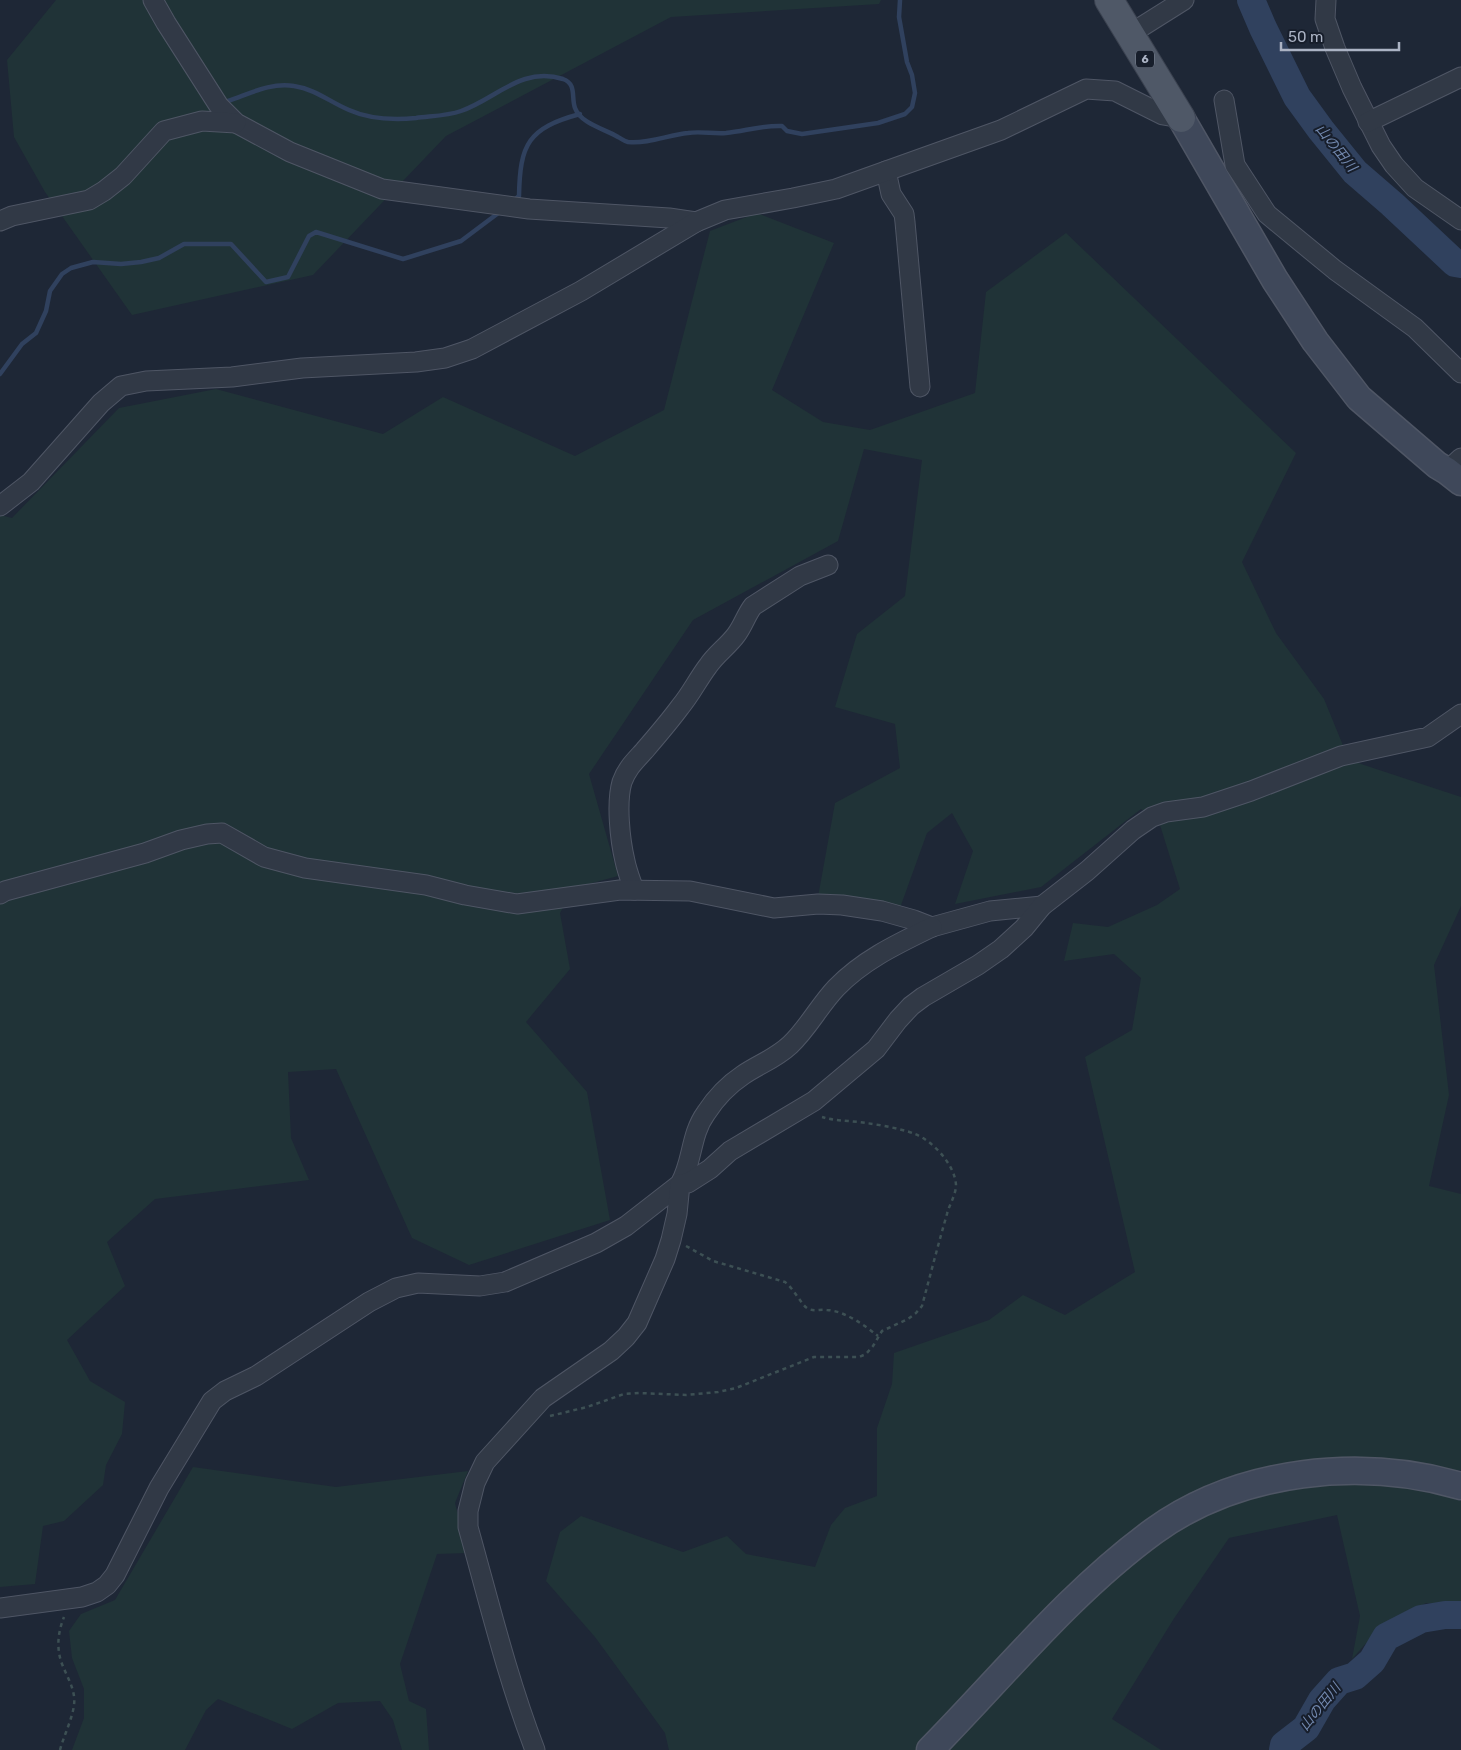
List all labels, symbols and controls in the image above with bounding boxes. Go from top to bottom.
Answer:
scale bar [1281,20,1398,52]
text: 50 m [1288,28,1323,46]
road number: 6 [1136,51,1154,68]
water label: 山の田川 [1312,121,1361,177]
water label: 山の田川 [1296,1678,1345,1734]

